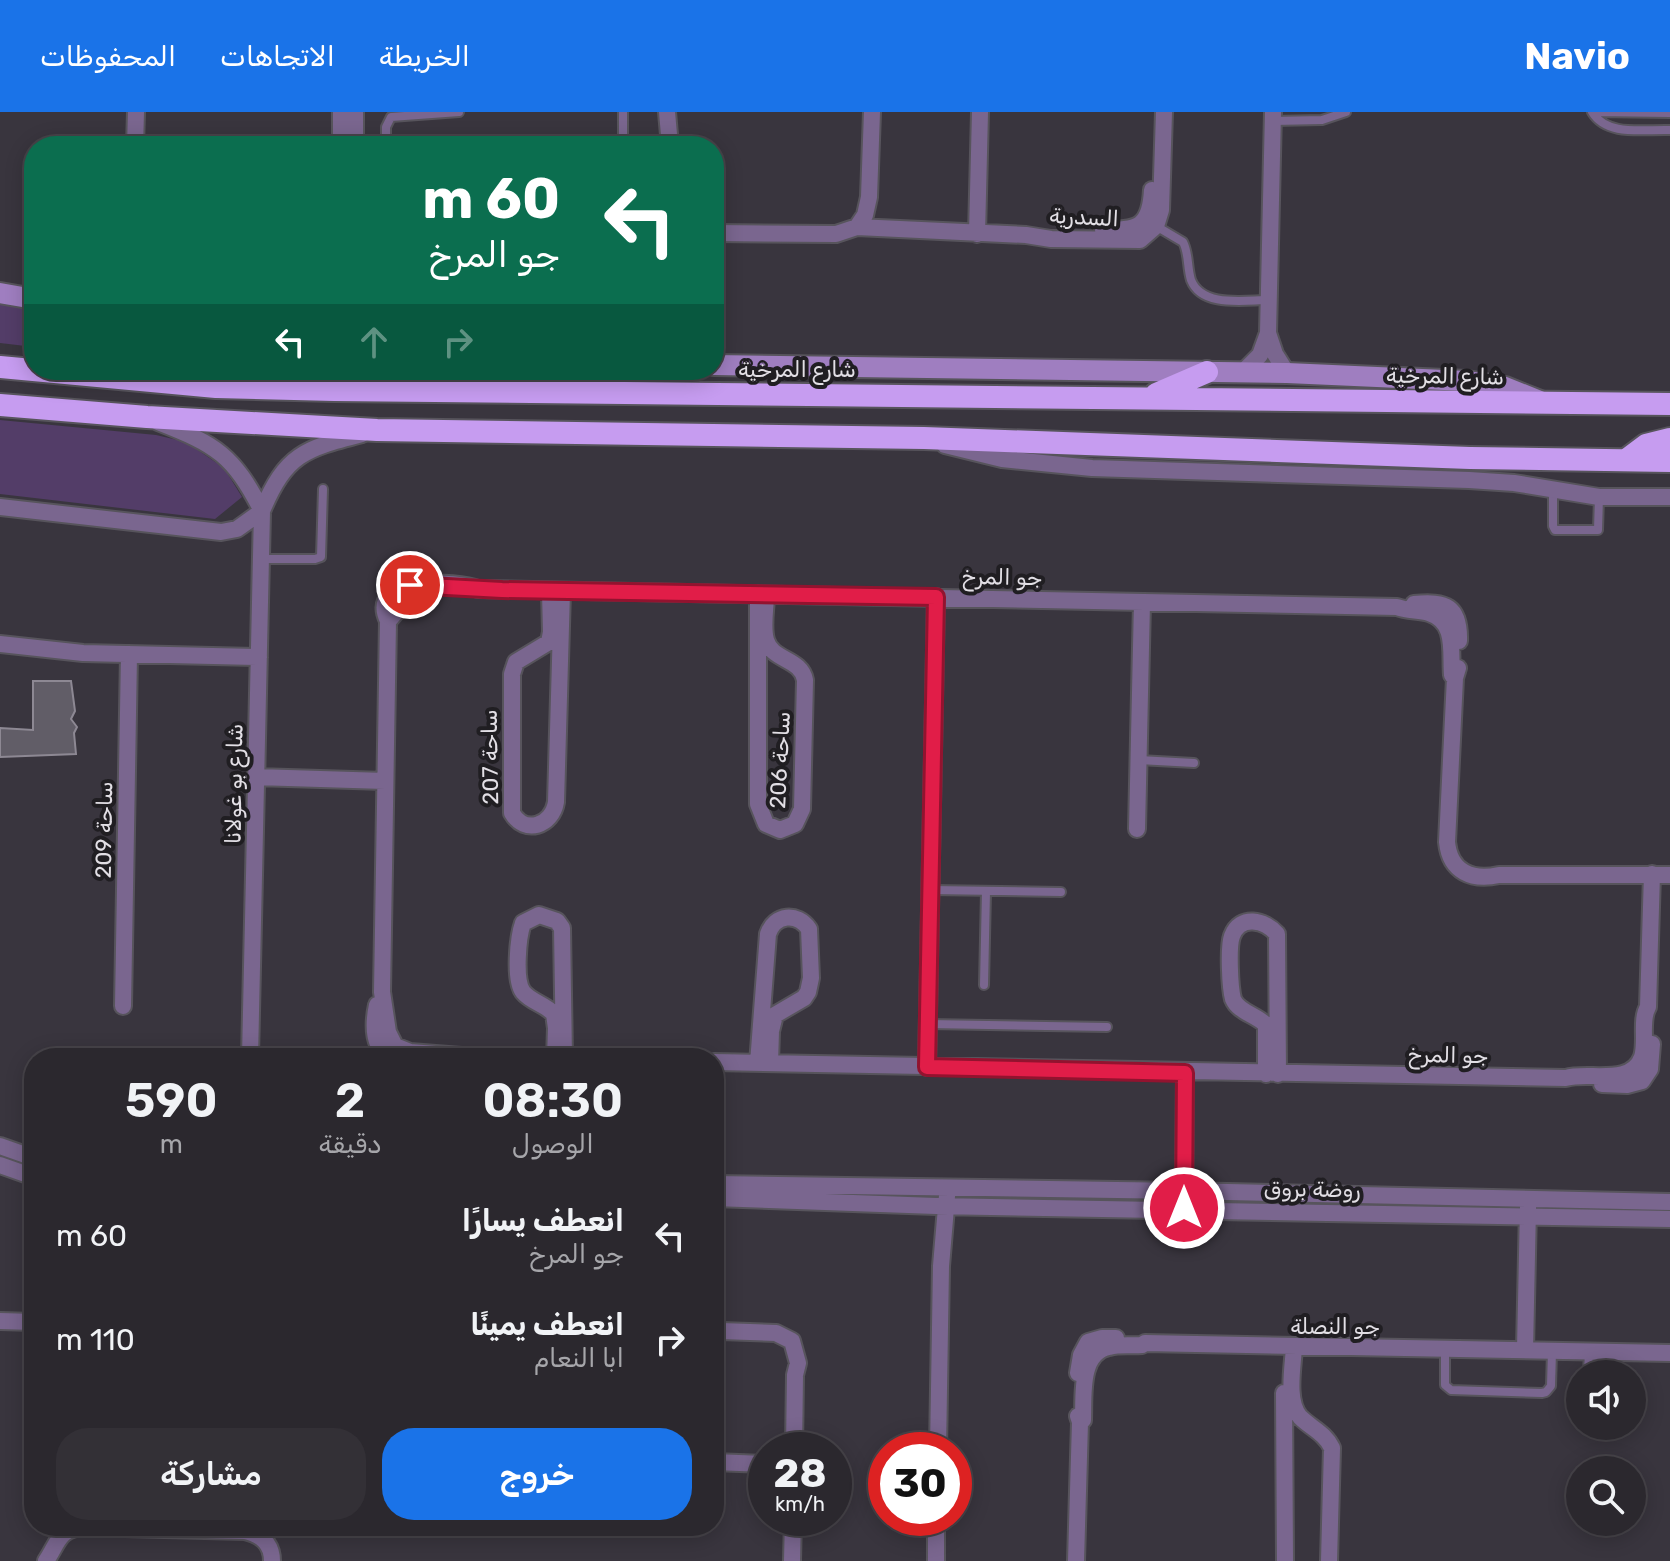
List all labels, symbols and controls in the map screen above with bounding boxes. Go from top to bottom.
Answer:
text: Navio [1524,33,1630,79]
text: المحفوظات [40,40,176,73]
text: الاتجاهات [220,40,335,73]
text: الخريطة [379,40,470,73]
text: 60 m [422,166,560,232]
icon: left [588,168,692,272]
street label: السدرية [1048,202,1120,232]
text: جو المرخ [428,233,560,276]
icon: left [268,320,312,364]
icon: ahead [352,320,396,364]
icon: right [436,320,480,364]
street label: شارع المرخية [738,356,856,385]
street label: شارع المرخية [1386,361,1504,393]
pin [376,551,444,619]
icon: arrive [388,563,432,607]
street label: جو المرخ [961,563,1043,593]
street label: ساحة 207 [476,709,504,805]
street label: ساحة 206 [764,711,796,809]
street label: شارع بو غولانا [219,724,251,845]
street label: ساحة 209 [90,781,118,879]
street label: جو المرخ [1407,1041,1489,1071]
text: 590 [125,1072,218,1129]
text: 2 [335,1072,365,1129]
text: 08:30 [482,1072,623,1129]
text: m [160,1129,183,1160]
text: دقيقة [319,1129,381,1160]
text: الوصول [512,1129,594,1160]
position arrow [1142,1166,1226,1250]
street label: روضة بروق [1263,1175,1361,1203]
text: انعطف يسارًا [462,1203,624,1239]
icon: left [648,1214,692,1258]
text: 60 m [56,1218,127,1254]
text: جو المرخ [529,1239,624,1270]
text: انعطف يمينًا [470,1307,624,1343]
street label: جو النصلة [1290,1313,1380,1340]
icon: right [648,1318,692,1362]
text: 110 m [56,1322,135,1358]
text: ابا النعام [534,1343,624,1374]
map controls [1566,1360,1646,1536]
button: sound [1566,1360,1646,1440]
button: مشاركة [56,1428,366,1520]
button: خروج [382,1428,692,1520]
speed limit sign: 30 [868,1432,972,1536]
text: 28 [773,1450,827,1497]
button: search [1566,1456,1646,1536]
text: km/h [775,1492,825,1516]

